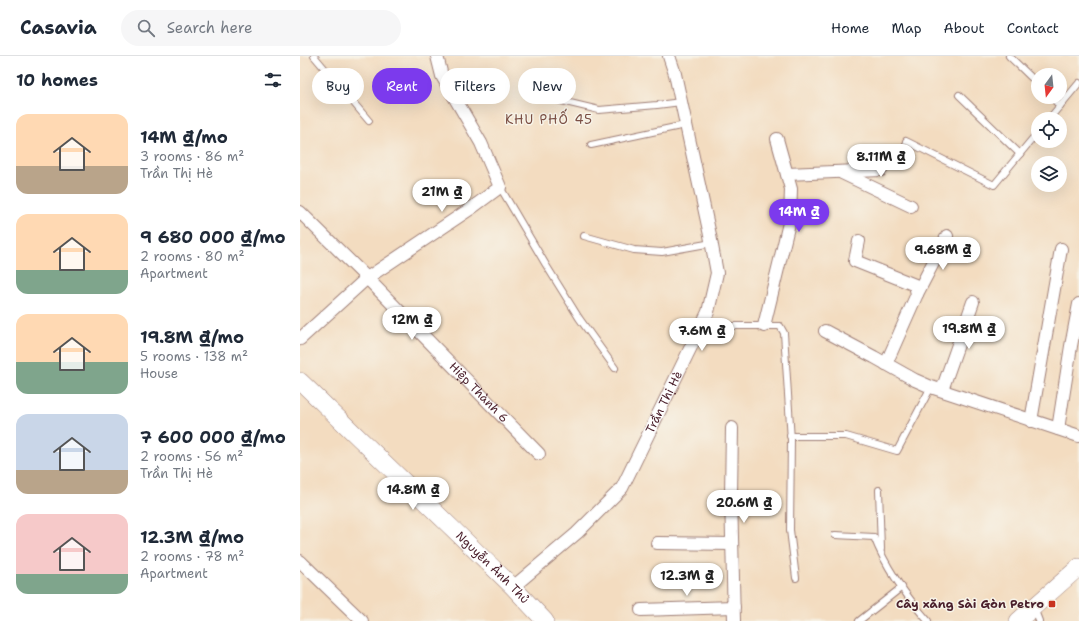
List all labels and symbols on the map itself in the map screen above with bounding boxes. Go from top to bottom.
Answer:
north arrow [1031,68,1067,104]
district label: KHU PHỐ 45 [505,108,593,128]
pin: 8.11M ₫ [844,144,918,178]
pin: 21M ₫ [414,179,470,213]
pin: 14M ₫ [771,199,827,233]
pin: 9.68M ₫ [906,237,980,271]
pin: 12M ₫ [384,307,440,341]
pin: 19.8M ₫ [932,316,1006,350]
pin: 7.6M ₫ [669,318,735,352]
street label: Hiệp Thành 6 [446,359,512,426]
street label: Trần Thị Hè [642,368,686,436]
pin: 14.8M ₫ [376,477,450,511]
pin: 20.6M ₫ [707,490,781,524]
street label: Nguyễn Ảnh Thủ [452,528,533,607]
pin: 12.3M ₫ [650,563,724,597]
place label: Cây xăng Sài Gòn Petro [896,596,1044,612]
marker: Cây xăng Sài Gòn Petro [1047,599,1057,609]

